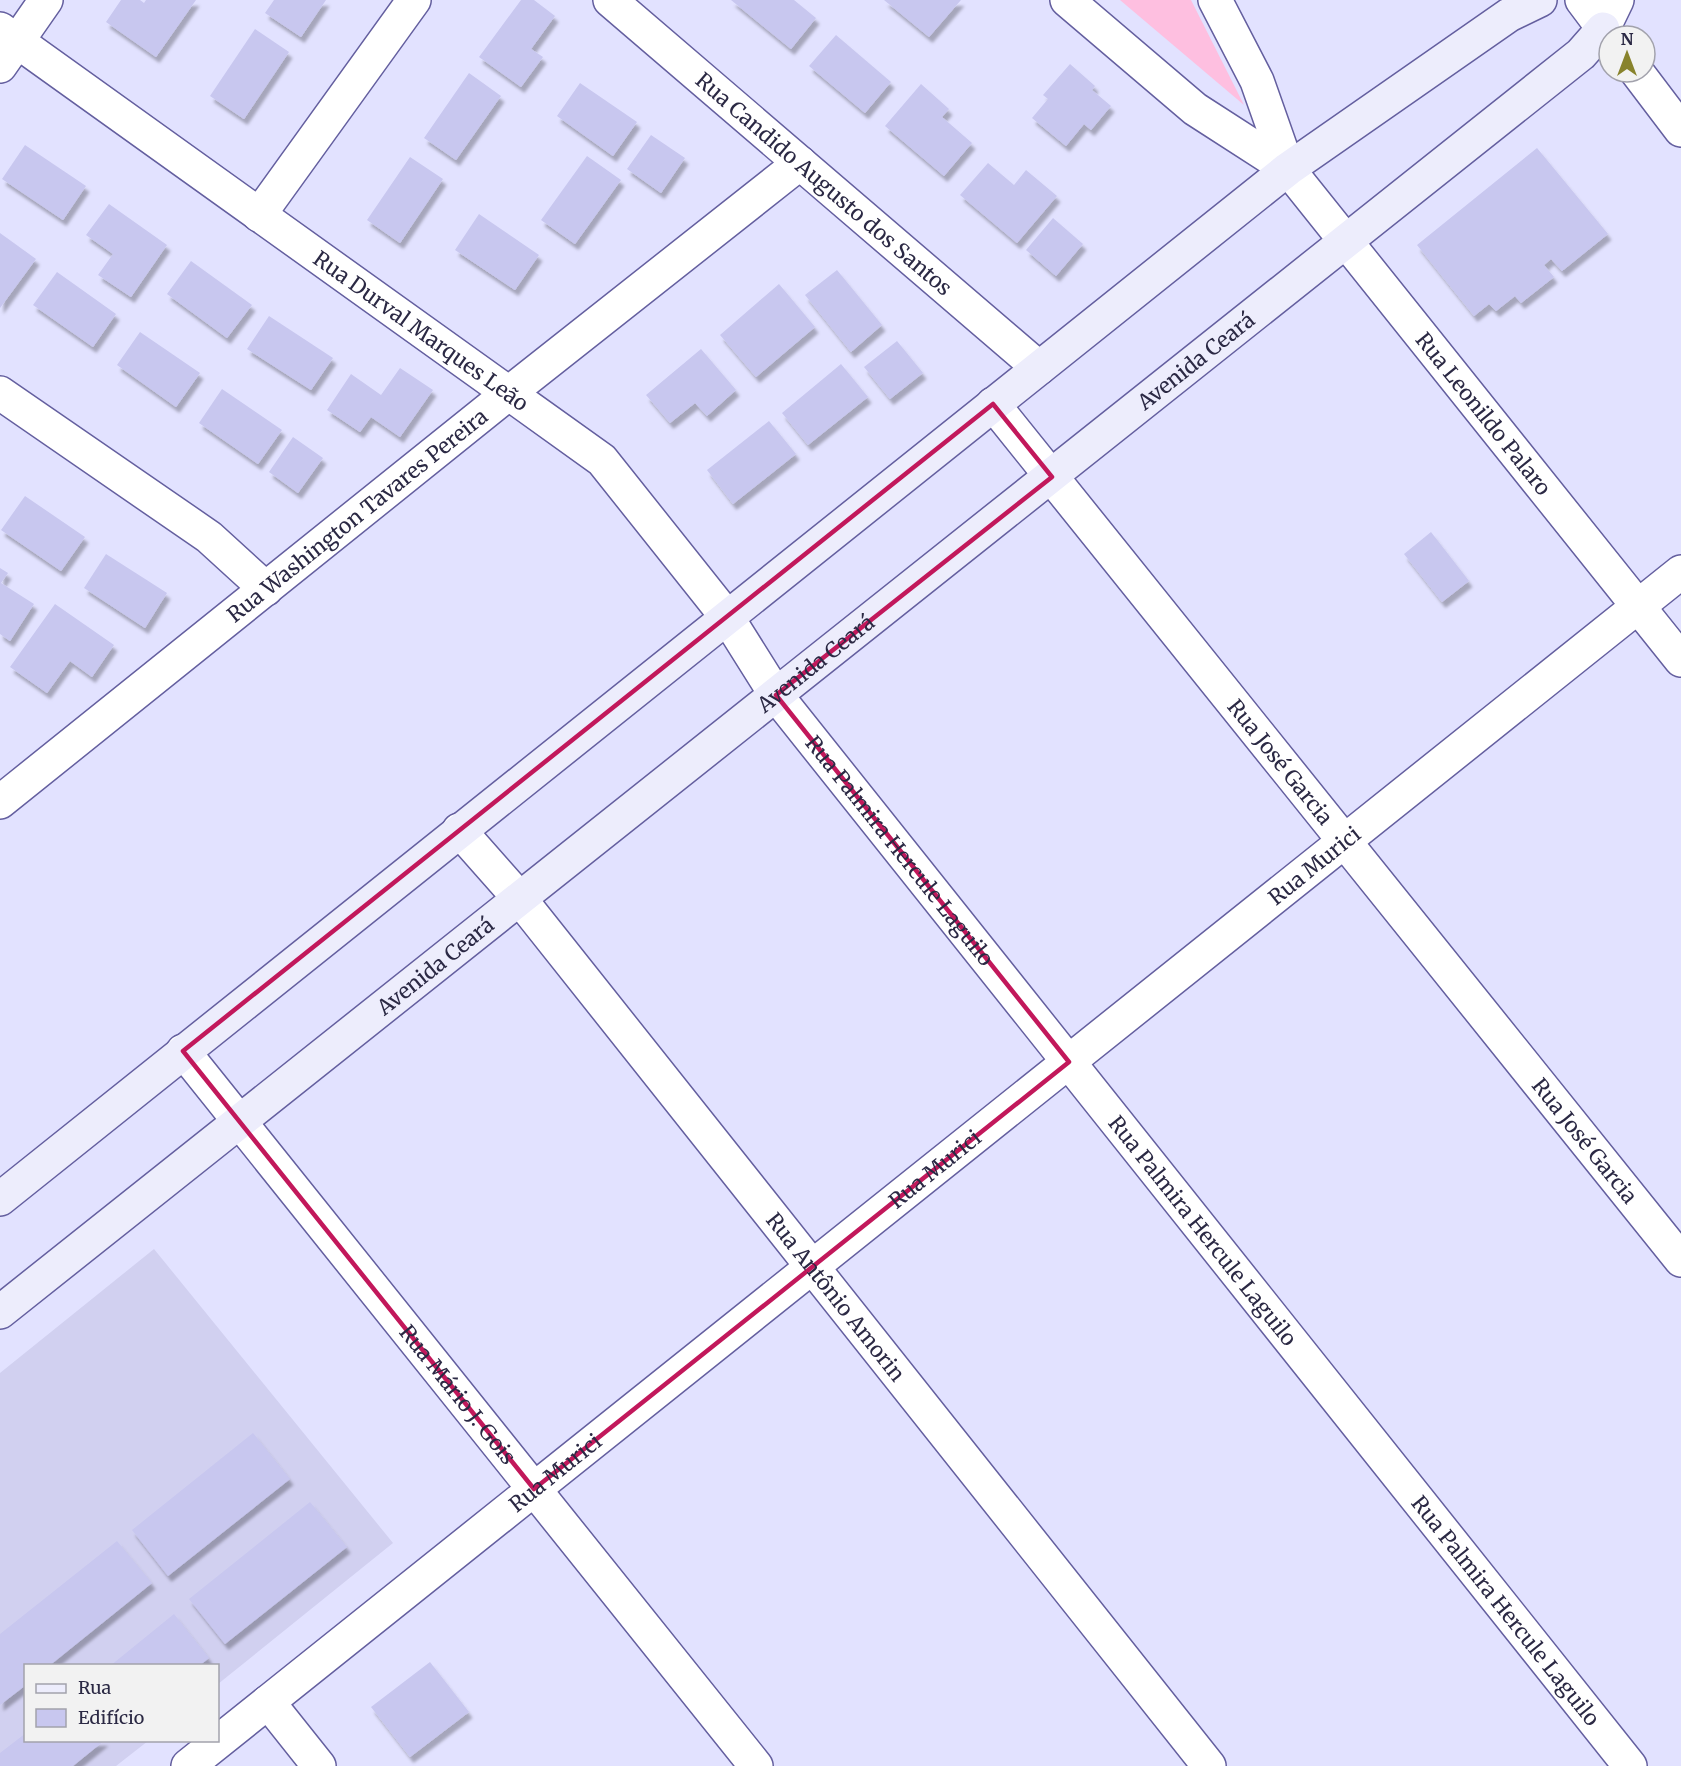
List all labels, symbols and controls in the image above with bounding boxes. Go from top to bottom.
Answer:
north arrow [1597,24,1657,84]
text: N [1621,29,1634,49]
street label: Rua Candido Augusto dos Santos [690,66,958,301]
street label: Rua Durval Marques Leão [308,244,534,417]
street label: Avenida Ceará [1131,306,1260,416]
street label: Rua Leonildo Palaro [1410,326,1557,501]
street label: Rua Washington Tavares Pereira [221,402,493,628]
street label: Avenida Ceará [751,608,879,719]
street label: Rua José Garcia [1222,693,1339,830]
street label: Rua Palmira Hercule Laguilo [800,730,1000,971]
street label: Rua Murici [1263,820,1366,910]
street label: Avenida Ceará [370,911,499,1021]
street label: Rua José Garcia [1526,1072,1644,1209]
street label: Rua Palmira Hercule Laguilo [1103,1110,1303,1351]
street label: Rua Murici [883,1124,986,1214]
street label: Rua Antônio Amorin [761,1207,911,1387]
street label: Rua Mário J. Gois [394,1319,522,1470]
street label: Rua Murici [503,1427,607,1518]
street label: Rua Palmira Hercule Laguilo [1406,1490,1606,1731]
legend [24,1664,219,1742]
text: Rua [78,1676,112,1699]
text: Edifício [78,1706,144,1729]

